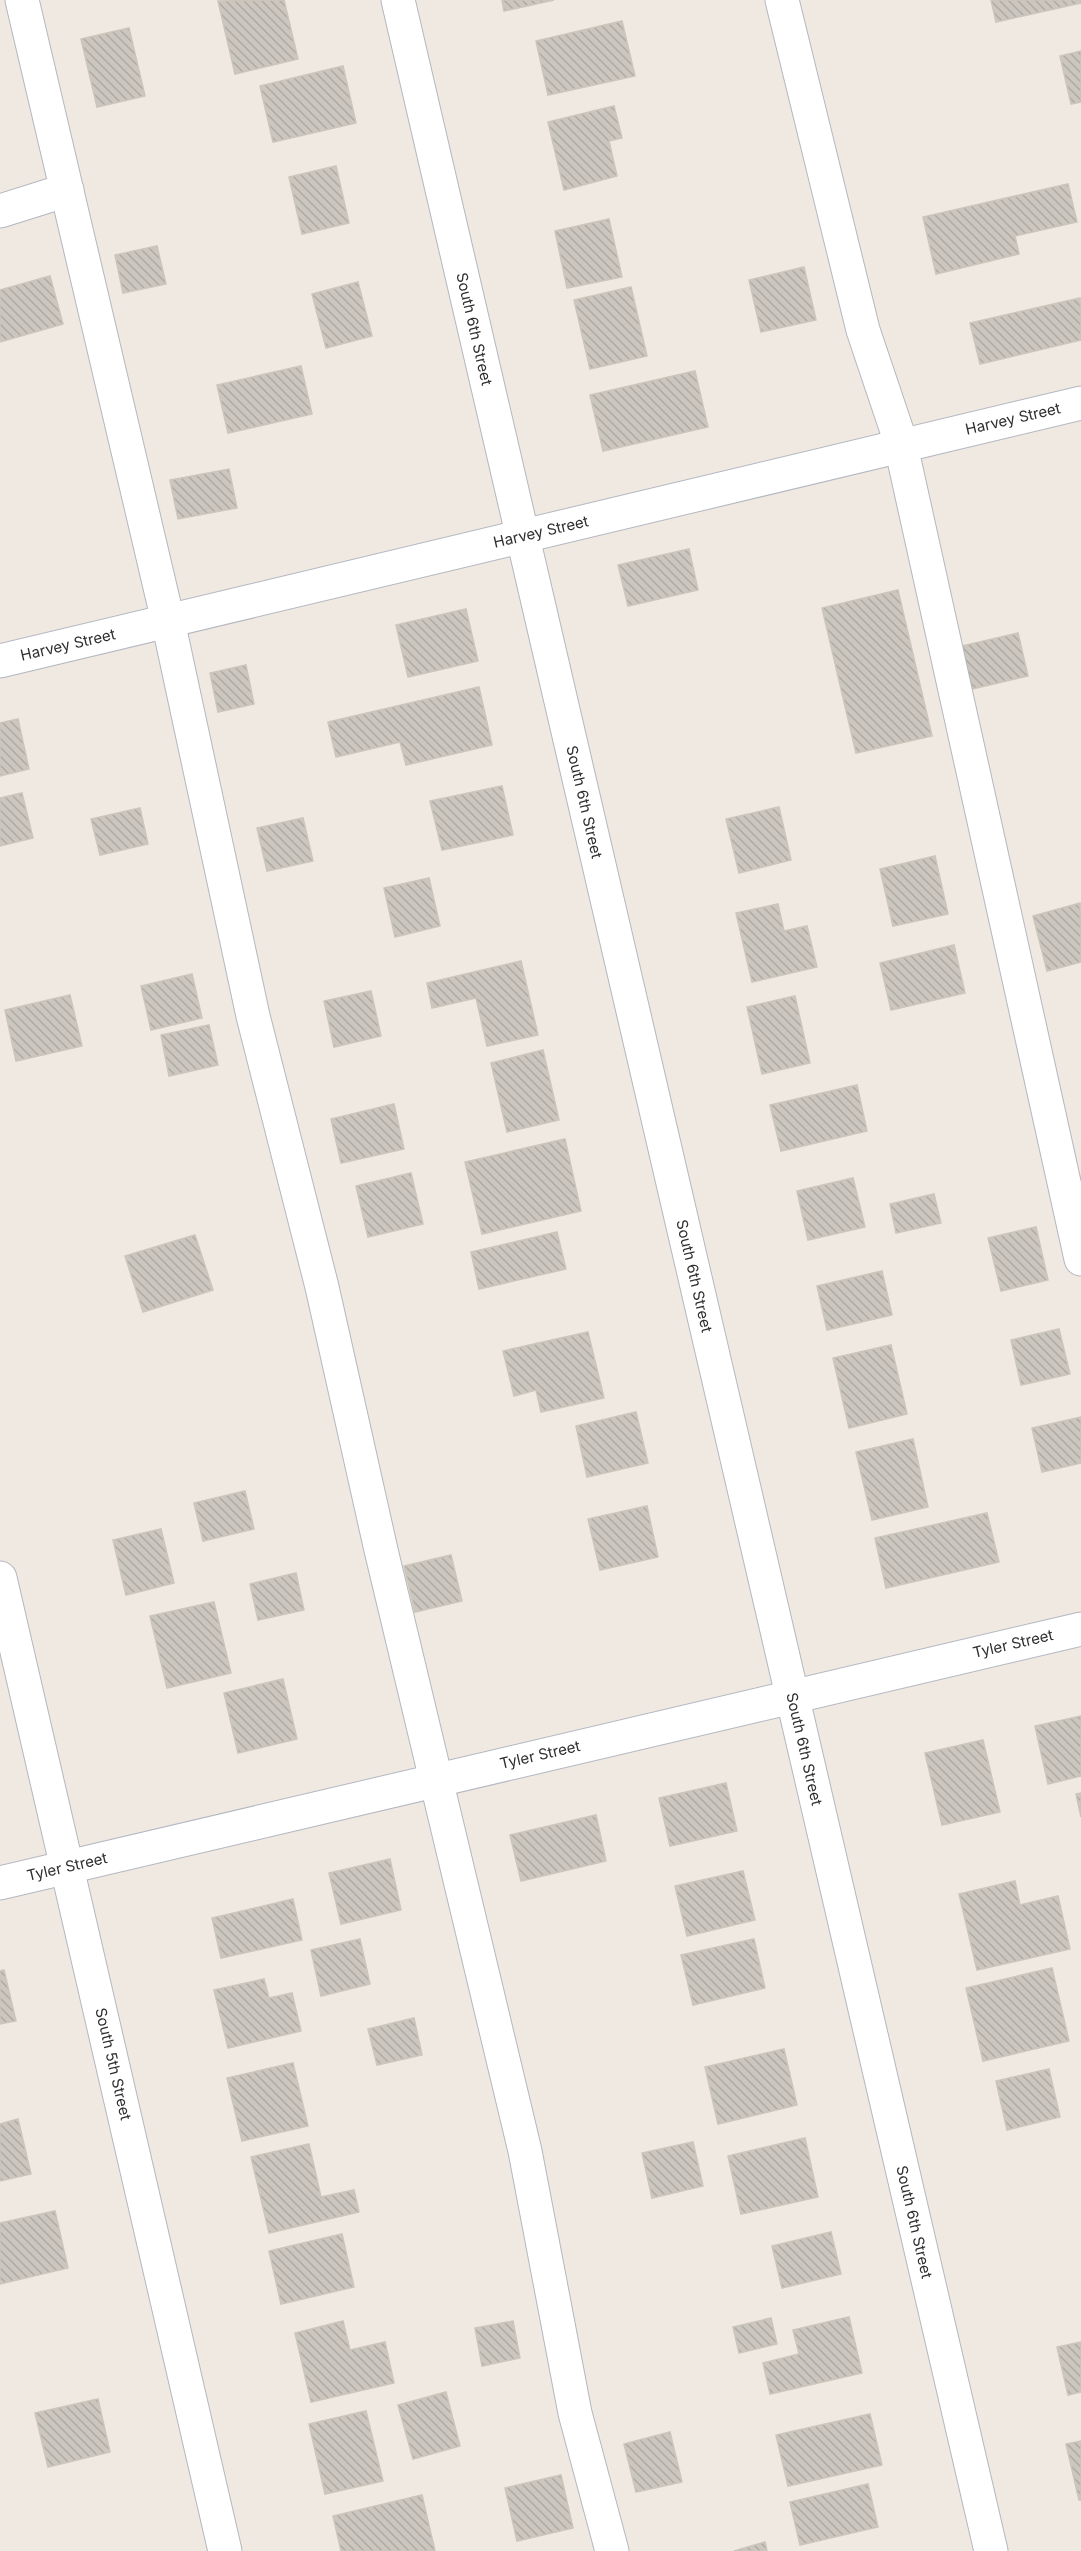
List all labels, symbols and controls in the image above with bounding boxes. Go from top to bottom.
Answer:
street label: South 6th Street [452,271,497,387]
street label: Harvey Street [963,398,1062,439]
street label: Harvey Street [491,511,590,552]
street label: Harvey Street [18,624,117,665]
street label: South 6th Street [562,744,607,860]
street label: South 6th Street [672,1218,717,1334]
street label: Tyler Street [971,1625,1055,1662]
street label: South 6th Street [782,1691,827,1807]
street label: Tyler Street [498,1736,582,1773]
street label: Tyler Street [25,1848,109,1885]
street label: South 5th Street [91,2006,136,2122]
street label: South 6th Street [892,2164,937,2280]

